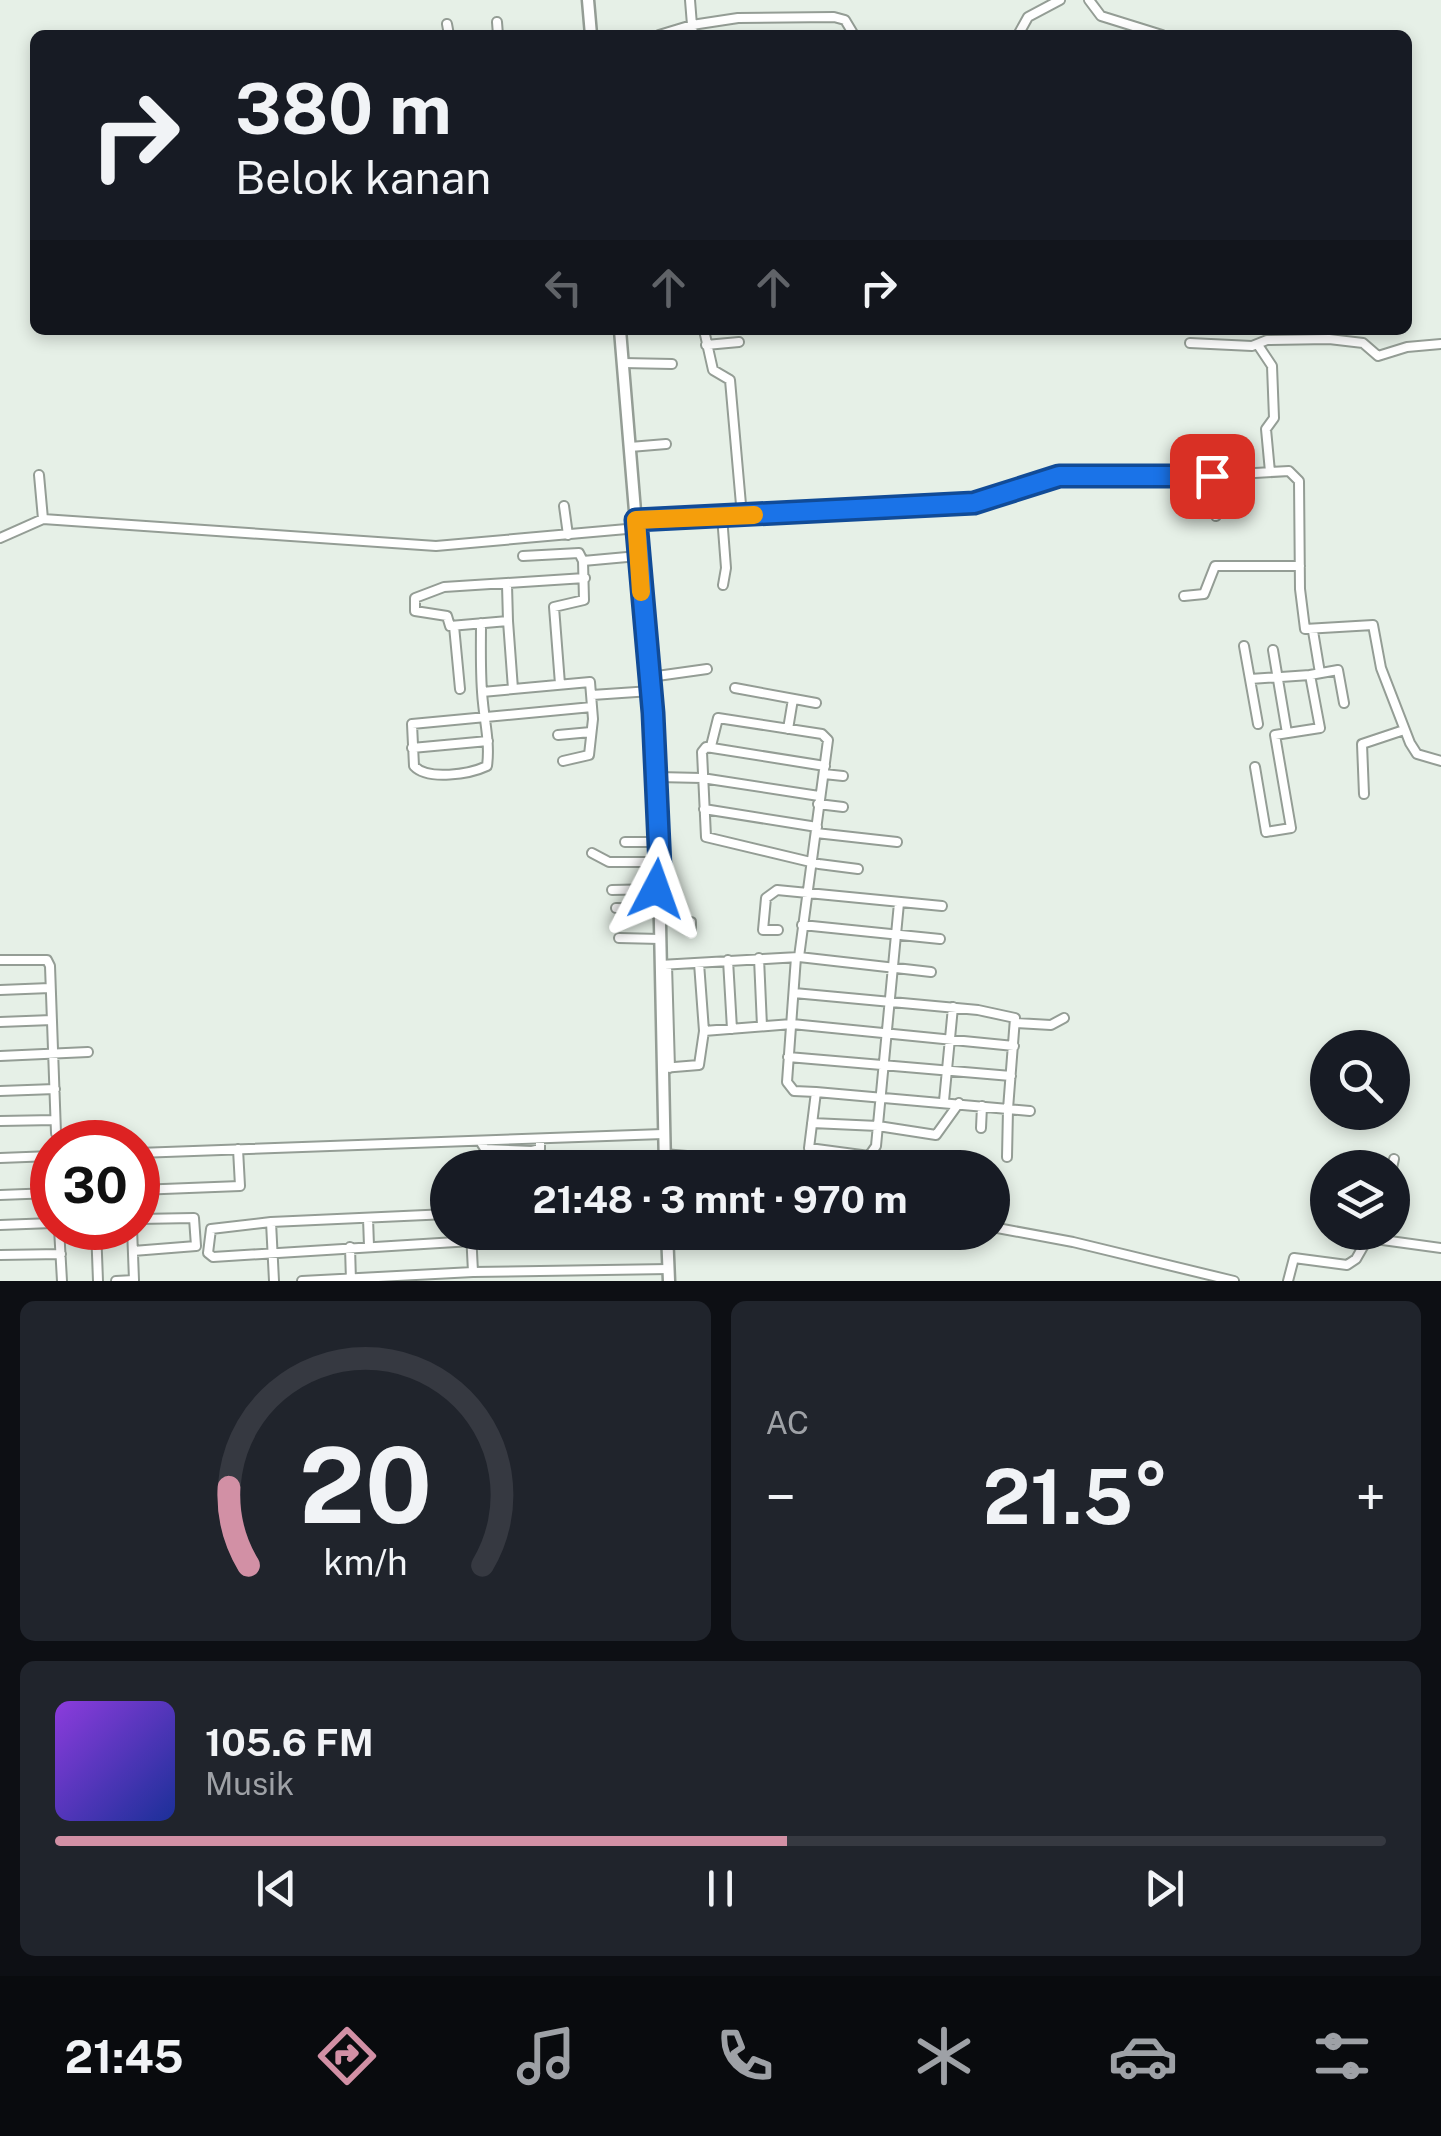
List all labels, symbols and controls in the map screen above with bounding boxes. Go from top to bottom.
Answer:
text: 380 m [235,67,452,150]
icon: right [70,70,200,200]
text: Belok kanan [235,151,491,204]
icon: left [536,260,591,315]
icon: ahead [641,260,696,315]
icon: ahead [746,260,801,315]
icon: right [851,260,906,315]
pin [1170,434,1255,519]
icon: arrive [1185,449,1240,504]
position arrow [604,837,708,941]
map controls [1310,1030,1410,1250]
button: search [1310,1030,1410,1130]
speed limit sign: 30 [30,1120,160,1250]
button: layers [1310,1150,1410,1250]
text: 21:48 · 3 mnt · 970 m [532,1177,908,1222]
text: AC [766,1404,809,1441]
text: 20 [299,1424,432,1546]
text: 21.5° [983,1453,1169,1541]
text: − [766,1465,796,1529]
text: + [1356,1465,1386,1529]
text: km/h [323,1541,407,1583]
text: 105.6 FM [205,1720,374,1765]
text: Musik [205,1765,294,1802]
icon: previous [249,1861,304,1916]
icon: pause [693,1861,748,1916]
icon: next [1137,1861,1192,1916]
icon: directions [312,2021,382,2091]
icon: music [511,2021,581,2091]
icon: phone [710,2021,780,2091]
icon: climate [909,2021,979,2091]
icon: car [1108,2021,1178,2091]
icon: filters [1307,2021,1377,2091]
text: 21:45 [64,2030,184,2083]

